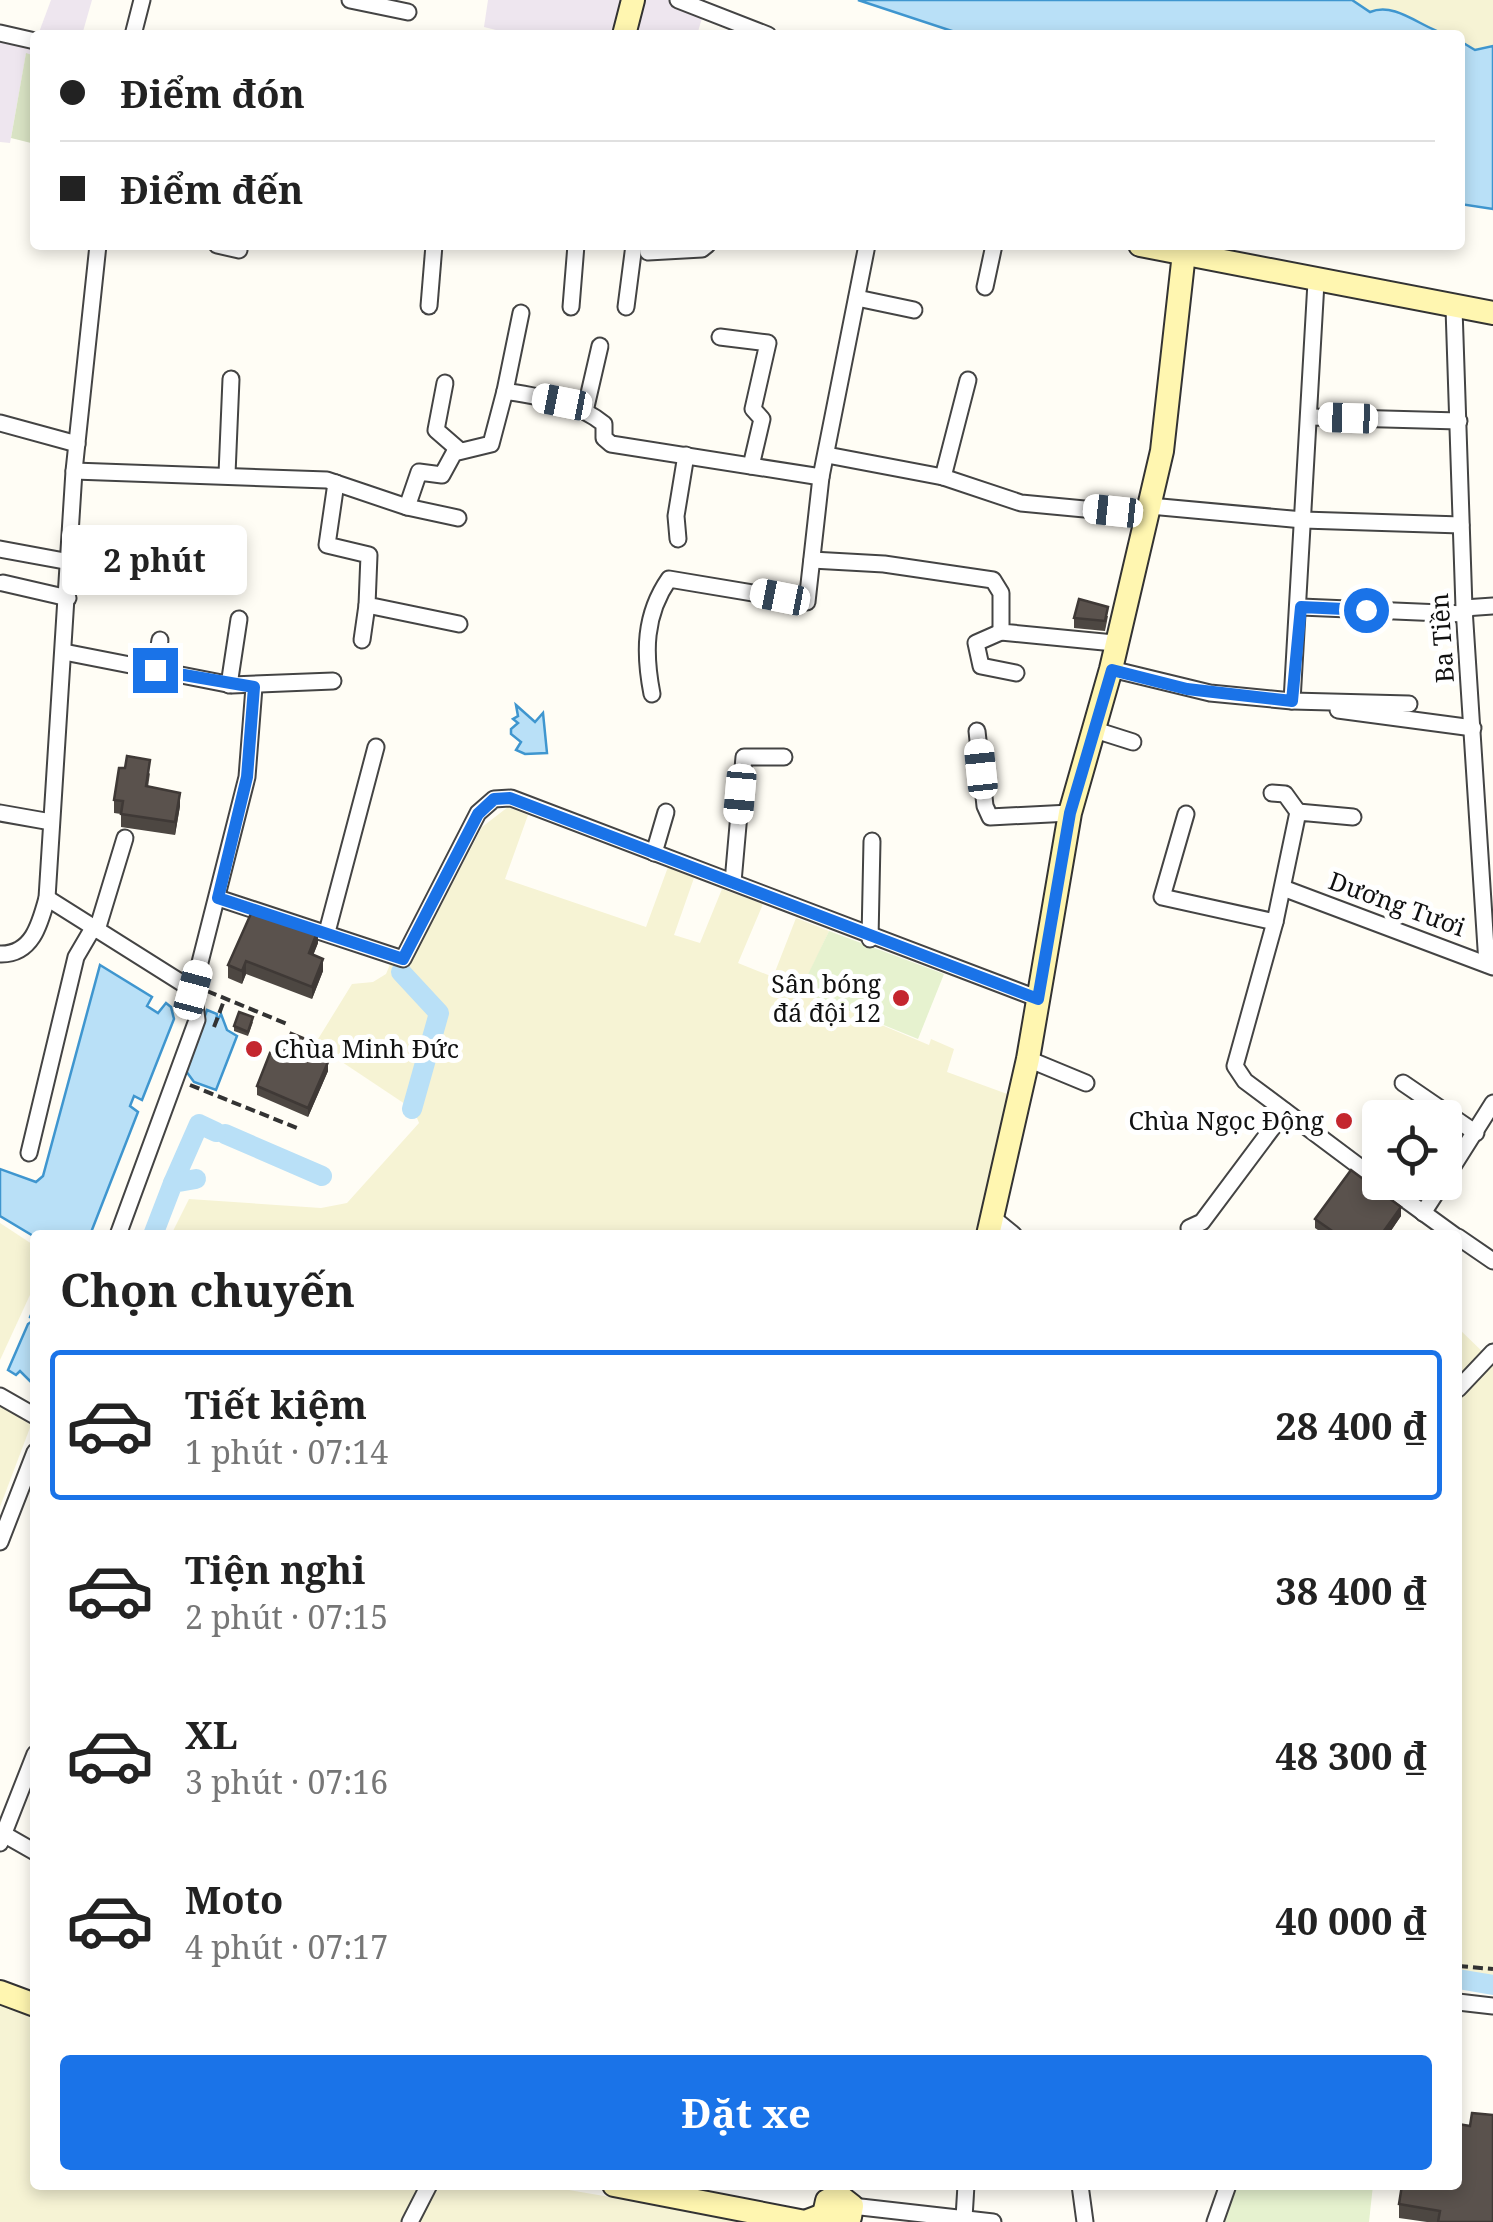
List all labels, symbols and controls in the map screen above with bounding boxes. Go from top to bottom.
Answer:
text: Điểm đón [120,67,305,119]
text: Điểm đến [120,163,303,215]
car [530,382,594,422]
car [1317,402,1379,434]
car [1082,493,1144,529]
callout: 2 phút [62,525,248,595]
text: 2 phút [103,538,206,581]
car [748,577,812,617]
route start [1344,588,1389,633]
street label: Ba Tiền [1421,592,1461,684]
route end [133,648,178,693]
car [963,738,999,800]
car [722,763,758,825]
street label: Dương Tươi [1324,863,1470,943]
car [171,957,215,1023]
place label: Sân bóng đá đội 12 [771,966,882,1029]
marker: Sân bóng đá đội 12 [890,987,912,1009]
place label: Chùa Minh Đức [274,1031,459,1065]
marker: Chùa Minh Đức [243,1038,265,1060]
map controls [1362,1100,1462,1200]
button: locate [1362,1100,1462,1200]
place label: Chùa Ngọc Động [1128,1103,1325,1137]
marker: Chùa Ngọc Động [1333,1110,1355,1132]
text: Chọn chuyến [60,1259,355,1320]
text: Tiết kiệm [185,1378,367,1430]
icon: car [65,1380,155,1470]
text: 28 400 ₫ [1275,1399,1427,1451]
text: 1 phút · 07:14 [185,1430,388,1473]
text: Tiện nghi [185,1543,366,1595]
icon: car [65,1545,155,1635]
text: 38 400 ₫ [1275,1564,1427,1616]
text: 2 phút · 07:15 [185,1595,388,1638]
text: XL [185,1708,238,1760]
icon: car [65,1710,155,1800]
text: 48 300 ₫ [1275,1729,1427,1781]
text: 3 phút · 07:16 [185,1760,388,1803]
text: Moto [185,1873,283,1925]
icon: car [65,1875,155,1965]
text: 40 000 ₫ [1275,1894,1427,1946]
text: 4 phút · 07:17 [185,1925,388,1968]
button: Đặt xe [60,2055,1432,2170]

